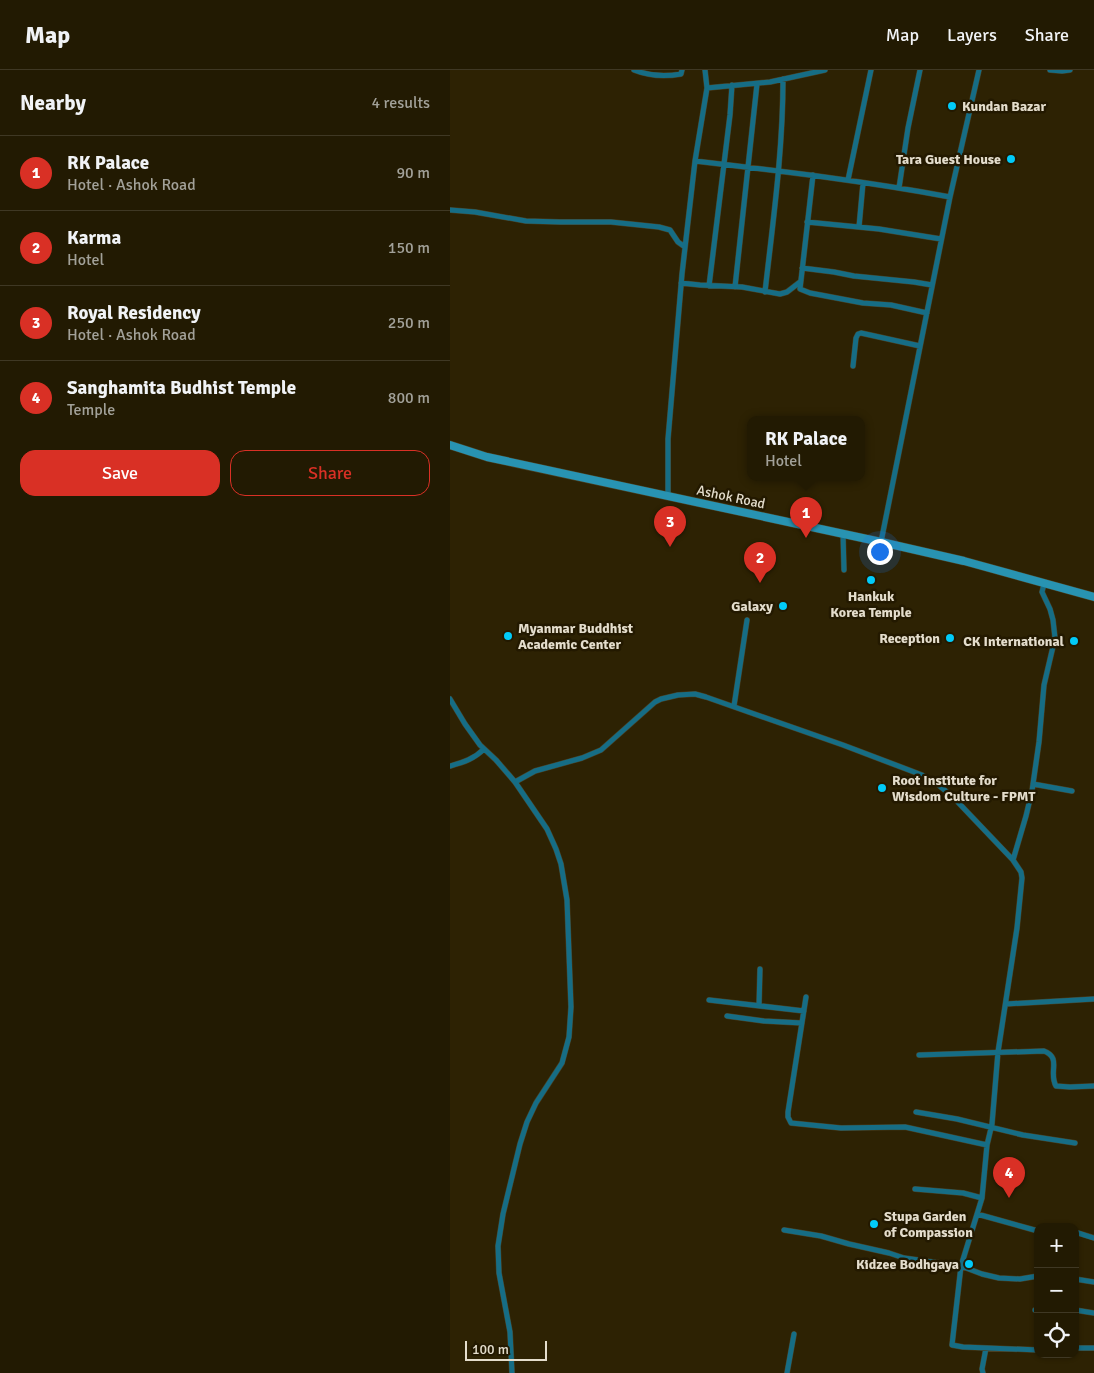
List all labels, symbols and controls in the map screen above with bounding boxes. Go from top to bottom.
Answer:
text: Map [25,20,70,50]
text: Map [886,24,919,46]
text: Layers [947,24,997,46]
text: Share [1025,24,1069,46]
text: Nearby [20,90,86,116]
text: 4 results [371,93,430,113]
place label: Kundan Bazar [962,98,1047,115]
marker: Kundan Bazar [946,100,958,112]
text: RK Palace [67,151,149,175]
place label: Tara Guest House [896,151,1001,168]
marker: Tara Guest House [1005,153,1017,165]
text: 1 [32,163,40,183]
text: 90 m [396,163,430,183]
text: Hotel · Ashok Road [67,175,196,195]
text: Karma [67,226,121,250]
text: 2 [32,238,40,258]
text: 150 m [388,238,430,258]
text: Hotel [67,250,104,270]
text: Royal Residency [67,301,201,325]
text: 3 [32,313,40,333]
text: 250 m [388,313,430,333]
text: Hotel · Ashok Road [67,325,196,345]
text: Sanghamita Budhist Temple [67,376,296,400]
text: 4 [32,388,40,408]
text: 800 m [388,388,430,408]
text: Temple [67,400,115,420]
popup [747,416,865,481]
text: RK Palace [765,427,847,451]
button: Save [20,450,220,496]
button: Share [230,450,430,496]
text: Hotel [765,451,802,471]
street label: Ashok Road [695,481,767,513]
pin: 1 [790,497,822,538]
pin: 3 [654,506,686,547]
your location [867,539,893,565]
pin: 2 [744,542,776,583]
marker: Hankuk Korea Temple [865,574,877,586]
place label: Hankuk Korea Temple [830,588,912,621]
place label: Galaxy [731,598,773,615]
marker: Galaxy [777,600,789,612]
place label: Myanmar Buddhist Academic Center [518,620,634,653]
marker: Myanmar Buddhist Academic Center [502,630,514,642]
place label: Reception [879,630,940,647]
marker: Reception [944,632,956,644]
place label: CK International [963,633,1065,650]
marker: CK International [1068,635,1080,647]
place label: Root Institute for Wisdom Culture - FPMT [892,772,1036,805]
marker: Root Institute for Wisdom Culture - FPMT [876,782,888,794]
pin: 4 [993,1157,1025,1198]
place label: Stupa Garden of Compassion [884,1208,973,1241]
marker: Stupa Garden of Compassion [868,1218,880,1230]
map controls [1034,1223,1079,1358]
button: + [1034,1223,1079,1268]
place label: Kidzee Bodhgaya [856,1256,959,1273]
marker: Kidzee Bodhgaya [963,1258,975,1270]
button: − [1034,1268,1079,1313]
button: locate [1034,1313,1079,1358]
scale bar [465,1338,548,1361]
text: 100 m [472,1341,509,1358]

